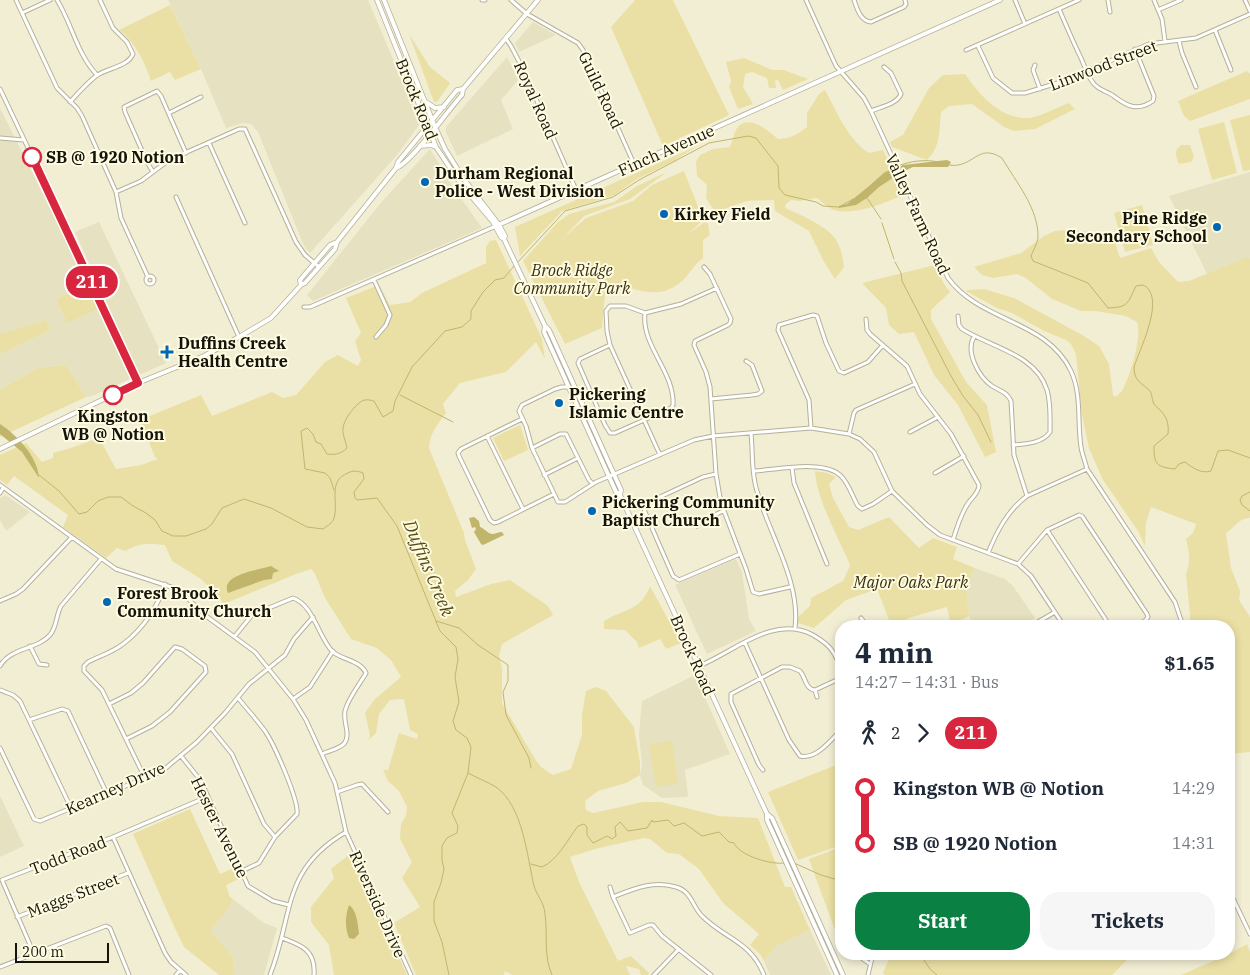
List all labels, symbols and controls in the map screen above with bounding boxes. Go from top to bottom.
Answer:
street label: Linwood Street [1046,35,1160,95]
street label: Guild Road [574,48,628,132]
street label: Brock Road [392,55,443,143]
street label: Royal Road [510,58,562,142]
street label: Finch Avenue [615,120,717,180]
marker: SB @ 1920 Notion [22,147,42,167]
place label: SB @ 1920 Notion [46,147,185,167]
street label: Valley Farm Road [881,150,955,278]
place label: Durham Regional Police - West Division [435,163,605,201]
marker: Durham Regional Police - West Division [419,176,431,188]
place label: Kirkey Field [674,204,771,224]
marker: Kirkey Field [658,208,670,220]
place label: Pine Ridge Secondary School [1066,208,1207,246]
marker: Pine Ridge Secondary School [1211,221,1223,233]
park label: Brock Ridge Community Park [514,260,631,298]
line badge: 211 [63,266,121,298]
text: 211 [76,270,108,293]
place label: Duffins Creek Health Centre [178,333,288,371]
marker: Duffins Creek Health Centre [160,345,174,359]
place label: Pickering Islamic Centre [569,384,684,422]
marker: Kingston WB @ Notion [103,385,123,405]
marker: Pickering Islamic Centre [553,397,565,409]
place label: Kingston WB @ Notion [62,406,165,444]
place label: Pickering Community Baptist Church [602,492,776,530]
marker: Pickering Community Baptist Church [586,505,598,517]
water label: Duffins Creek [398,515,460,620]
park label: Major Oaks Park [853,572,969,592]
place label: Forest Brook Community Church [117,583,271,621]
marker: Forest Brook Community Church [101,596,113,608]
street label: Brock Road [666,611,720,699]
text: 4 min [855,634,933,671]
text: $1.65 [1164,651,1215,675]
text: 14:27 – 14:31 · Bus [855,672,999,692]
icon: walk [855,719,883,747]
icon: forward [909,719,937,747]
text: 211 [955,721,987,744]
text: 2 [891,723,901,743]
street label: Kearney Drive [62,757,168,819]
street label: Hester Avenue [187,773,253,881]
text: Kingston WB @ Notion [893,776,1104,800]
text: 14:29 [1172,778,1215,798]
street label: Todd Road [27,831,109,879]
text: SB @ 1920 Notion [893,831,1057,855]
text: 14:31 [1172,833,1215,853]
street label: Riverside Drive [345,847,411,961]
street label: Maggs Street [24,868,122,922]
button: Start [855,892,1030,950]
button: Tickets [1040,892,1215,950]
scale bar [15,940,109,963]
text: 200 m [22,943,64,961]

